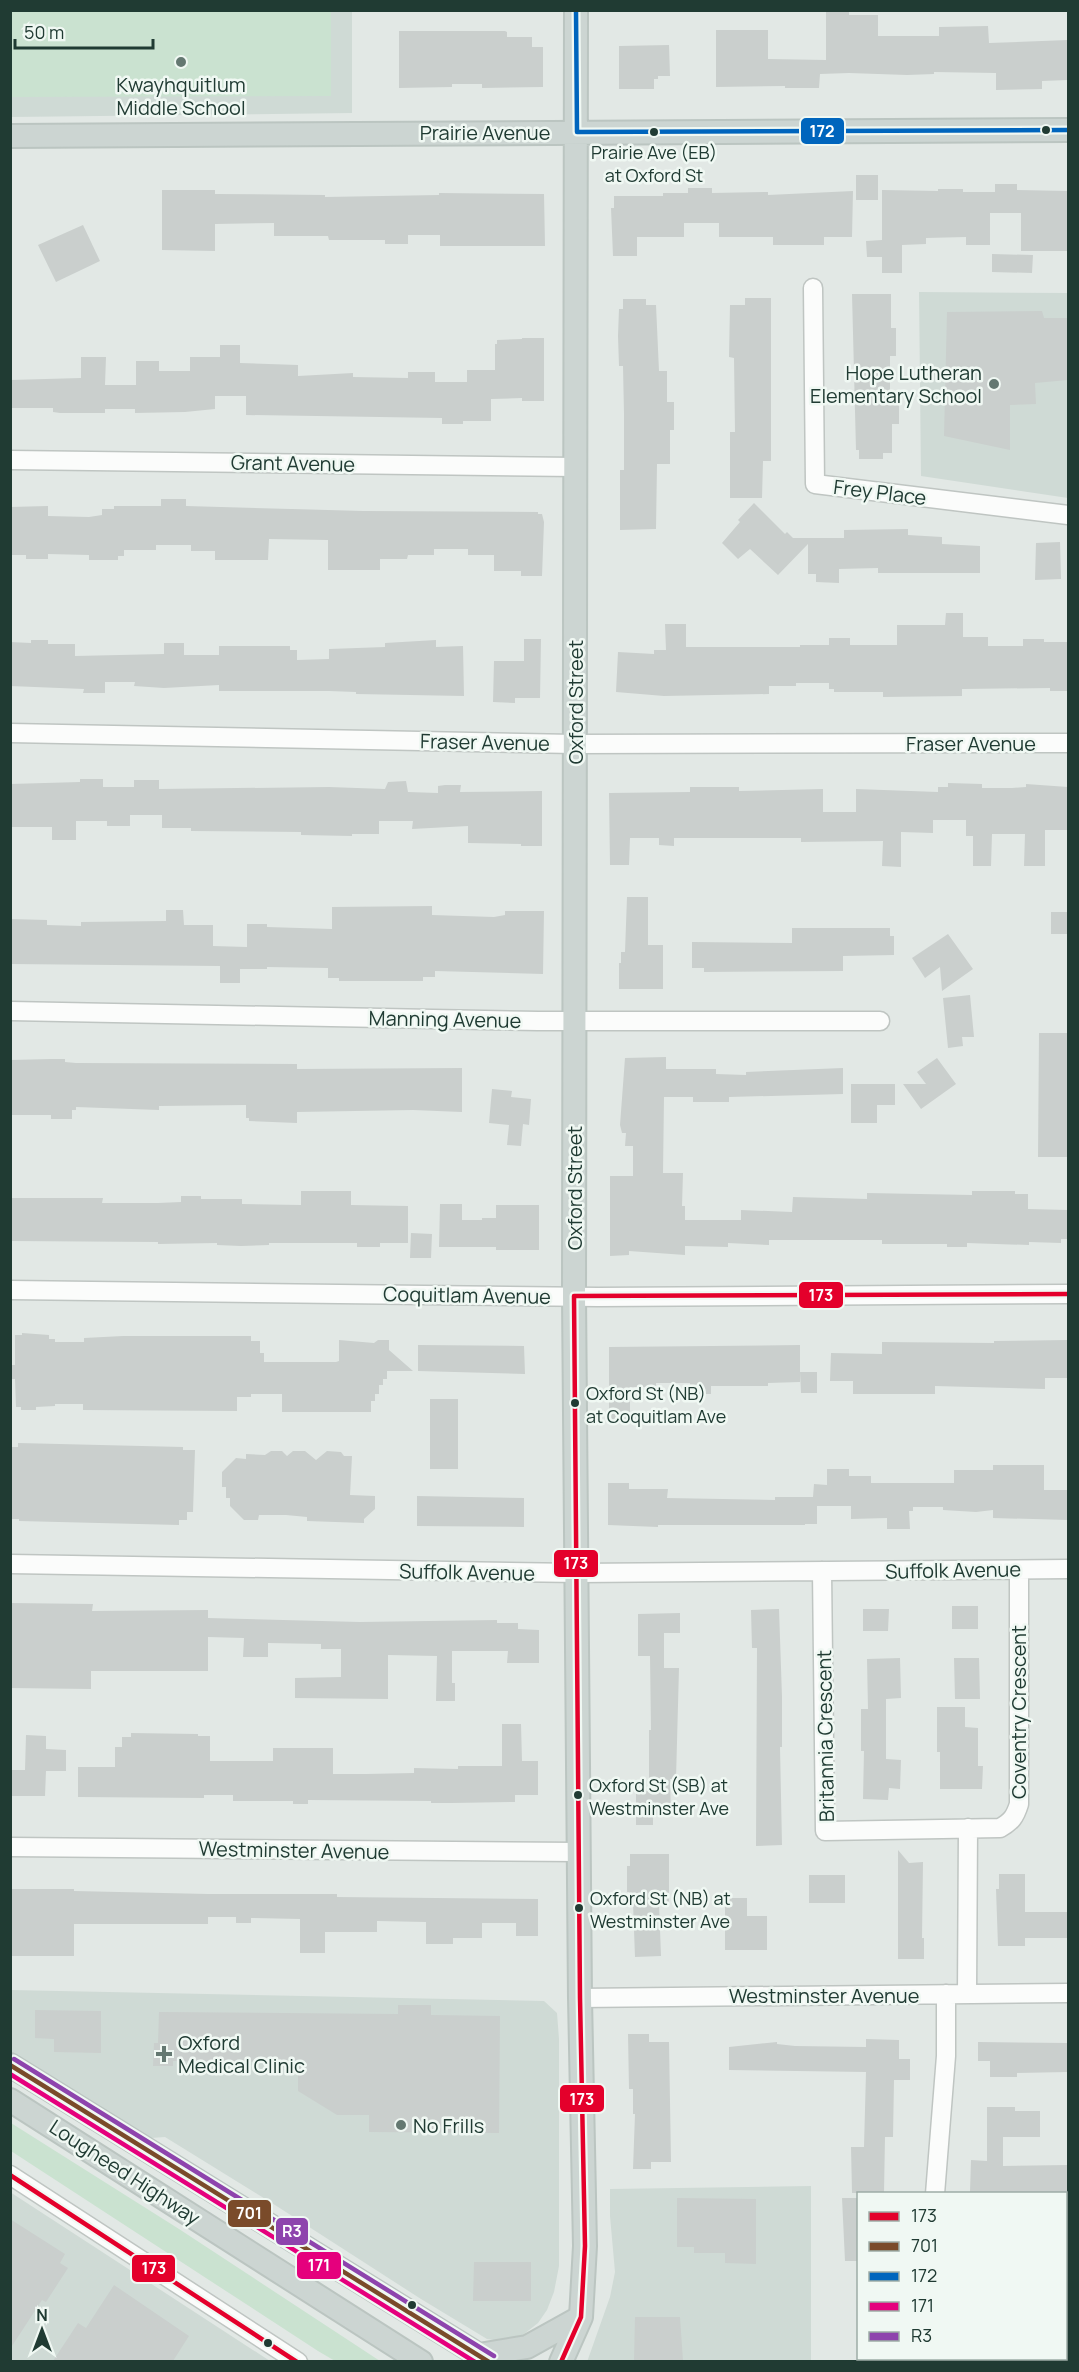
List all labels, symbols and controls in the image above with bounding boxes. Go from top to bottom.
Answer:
scale bar [15,12,153,50]
text: 50 m [24,20,64,44]
marker: Kwayhquitlum Middle School [174,55,188,69]
place label: Kwayhquitlum Middle School [116,71,246,121]
line badge: 172 [800,117,845,145]
street label: Prairie Avenue [420,119,550,146]
text: 172 [809,120,835,142]
unlabelled marker [1040,124,1052,136]
marker: Prairie Ave (EB) at Oxford St [648,126,660,138]
place label: Prairie Ave (EB) at Oxford St [591,140,717,187]
place label: Hope Lutheran Elementary School [810,359,982,409]
marker: Hope Lutheran Elementary School [987,377,1001,391]
street label: Grant Avenue [231,448,355,478]
street label: Frey Place [832,473,928,511]
street label: Oxford Street [562,640,589,764]
street label: Fraser Avenue [420,727,550,757]
street label: Fraser Avenue [906,730,1036,757]
street label: Manning Avenue [369,1004,521,1034]
street label: Oxford Street [561,1126,588,1250]
street label: Coquitlam Avenue [383,1280,551,1310]
line badge: 173 [798,1281,844,1309]
text: 173 [809,1284,833,1306]
place label: Oxford St (NB) at Coquitlam Ave [586,1381,726,1428]
marker: Oxford St (NB) at Coquitlam Ave [569,1397,581,1409]
line badge: 173 [553,1549,599,1578]
text: 173 [564,1552,588,1574]
street label: Suffolk Avenue [885,1555,1021,1585]
street label: Suffolk Avenue [399,1557,535,1587]
street label: Coventry Crescent [1005,1625,1032,1799]
street label: Britannia Crescent [810,1650,840,1822]
place label: Oxford St (SB) at Westminster Ave [589,1773,729,1820]
marker: Oxford St (SB) at Westminster Ave [572,1789,584,1801]
street label: Westminster Avenue [198,1835,390,1865]
place label: Oxford St (NB) at Westminster Ave [590,1886,731,1933]
marker: Oxford St (NB) at Westminster Ave [573,1902,585,1914]
street label: Westminster Avenue [729,1982,919,2009]
place label: Oxford Medical Clinic [178,2029,305,2079]
marker: Oxford Medical Clinic [155,2045,173,2063]
line badge: 173 [559,2084,605,2113]
text: 173 [570,2088,594,2110]
place label: No Frills [413,2112,484,2139]
street label: Lougheed Highway [44,2113,206,2231]
marker: No Frills [394,2118,408,2132]
legend [857,2192,1067,2360]
line badge: 701 [227,2199,272,2228]
text: 701 [236,2202,262,2224]
text: 173 [911,2203,937,2227]
line badge: R3 [275,2217,309,2246]
text: R3 [282,2220,302,2242]
text: 701 [911,2233,938,2257]
line badge: 171 [296,2251,342,2280]
line badge: 173 [131,2254,176,2283]
text: 171 [308,2254,330,2276]
text: 173 [142,2257,166,2279]
text: 172 [911,2263,937,2287]
text: 171 [911,2293,934,2317]
unlabelled marker [406,2299,418,2311]
north arrow [12,2300,72,2360]
text: N [36,2304,48,2326]
text: R3 [911,2323,932,2347]
unlabelled marker [262,2337,274,2349]

